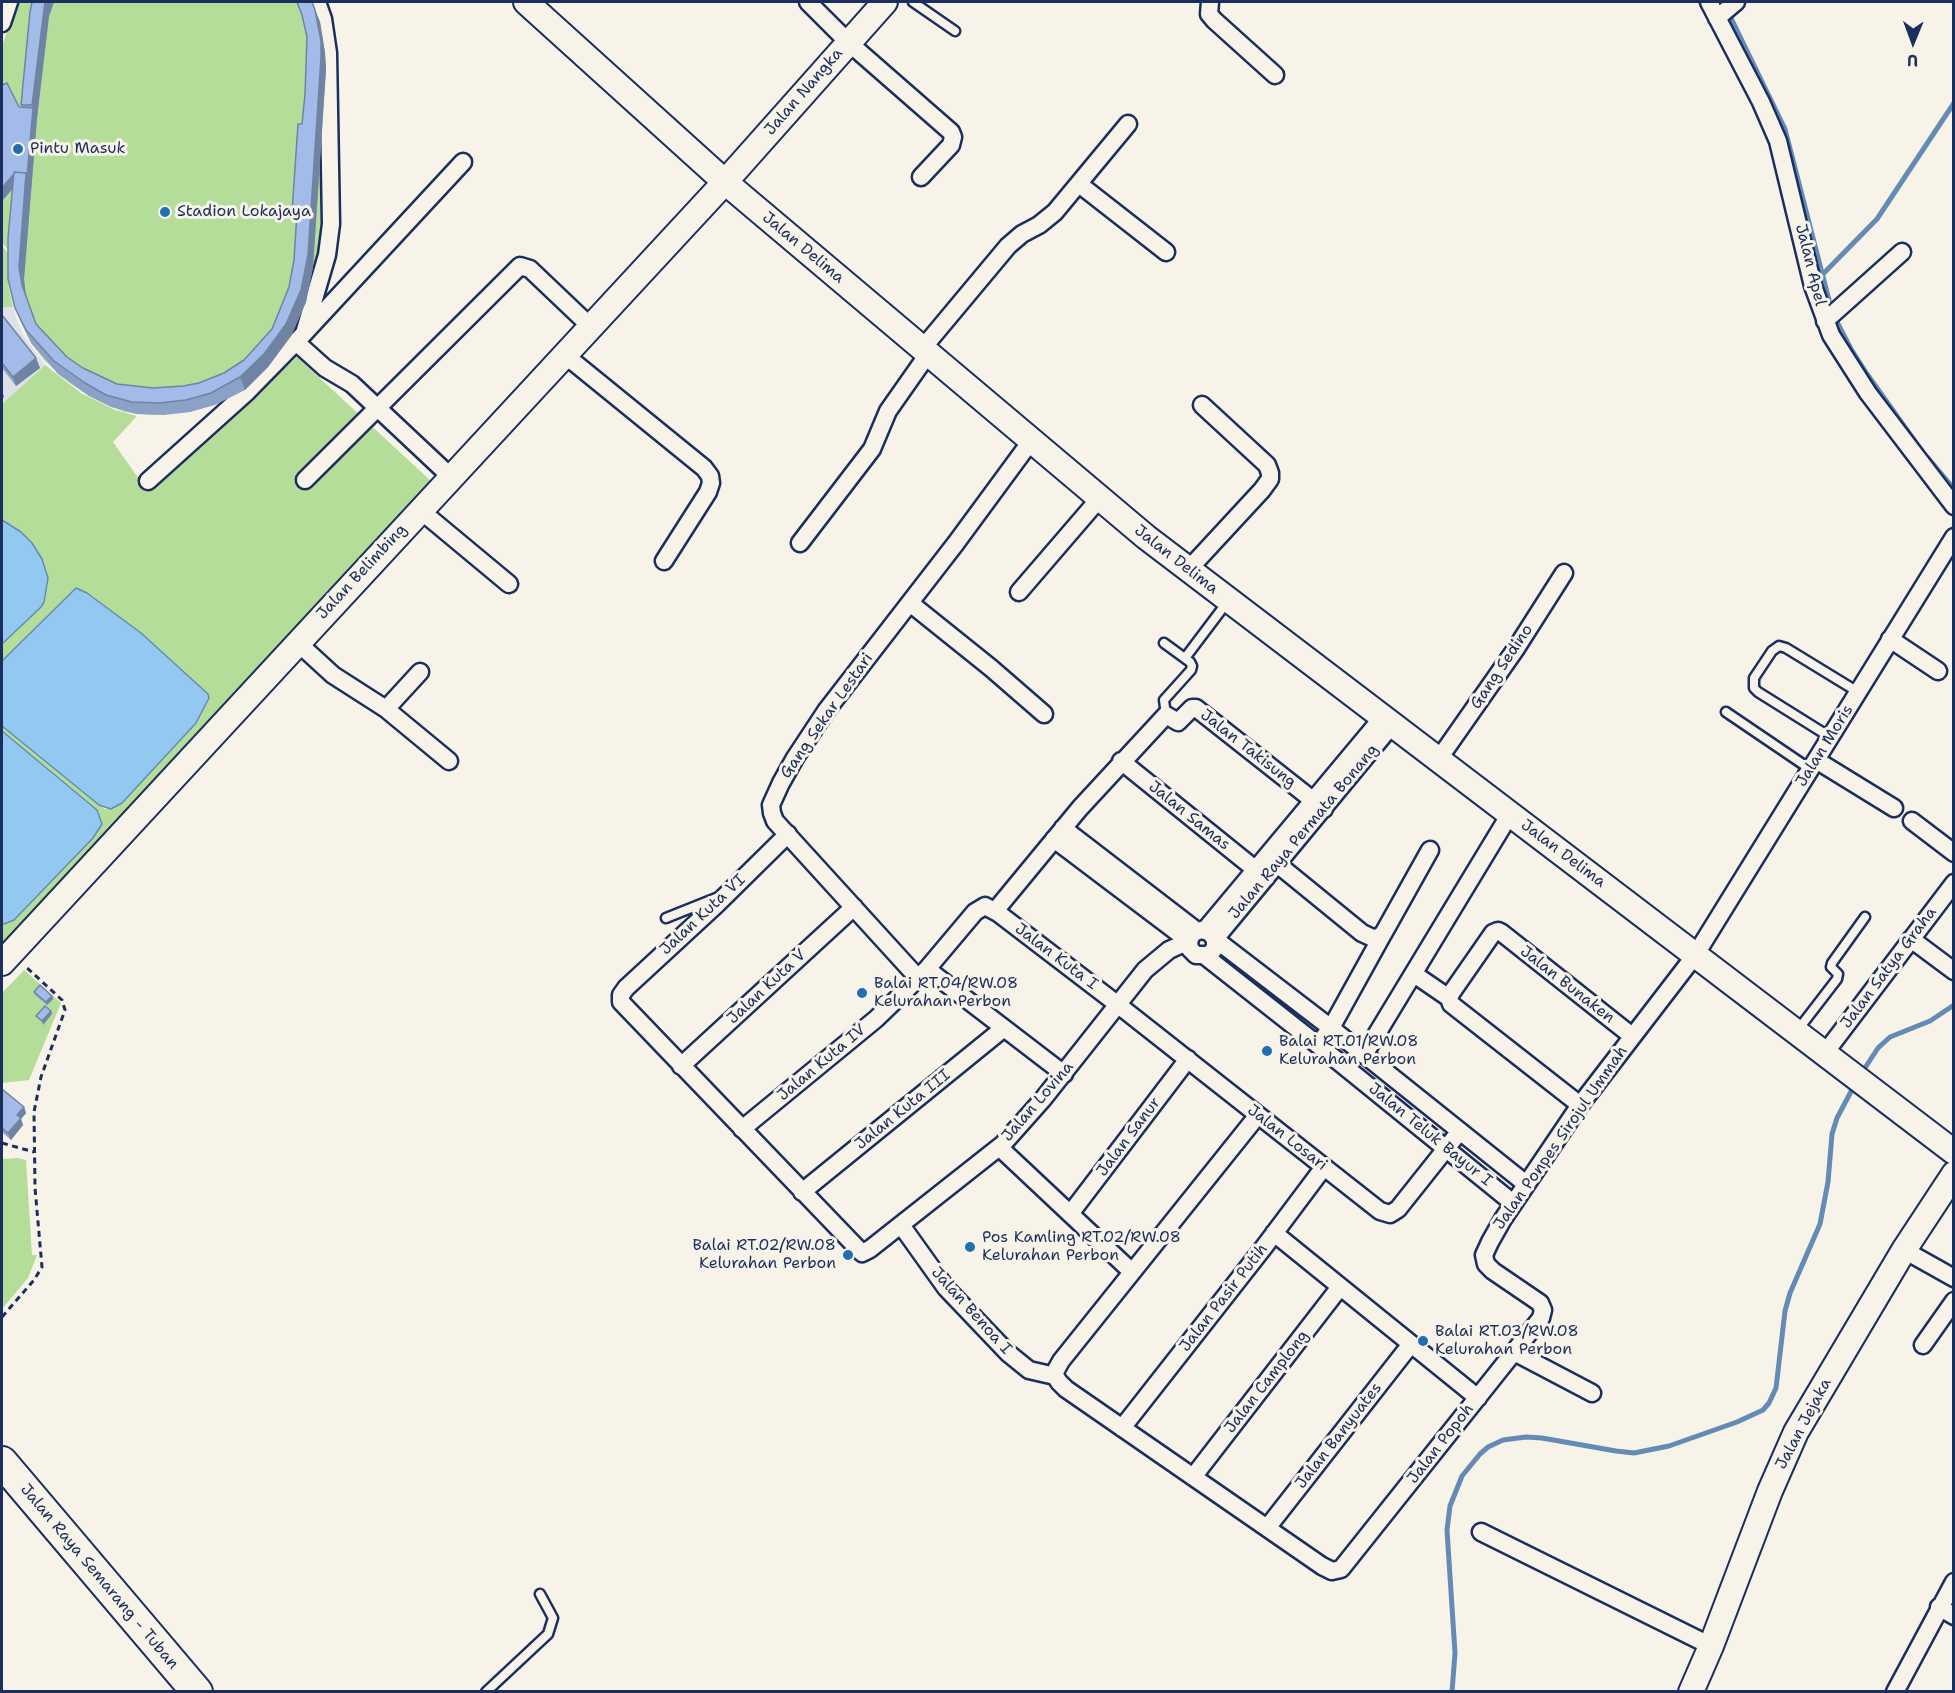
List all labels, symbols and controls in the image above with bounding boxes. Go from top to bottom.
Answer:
north arrow [1883,12,1943,72]
street label: Jalan Nangka [761,44,847,140]
text: U [1907,50,1918,71]
place label: Pintu Masuk [30,139,126,159]
marker: Pintu Masuk [11,142,25,156]
place label: Stadion Lokajaya [177,202,311,222]
marker: Stadion Lokajaya [158,205,172,219]
street label: Jalan Delima [758,208,848,288]
street label: Jalan Apel [1791,222,1829,308]
street label: Jalan Belimbing [313,520,411,624]
street label: Jalan Delima [1130,521,1222,599]
street label: Gang Sedino [1467,621,1537,713]
street label: Gang Sekar Lestari [776,650,878,782]
street label: Jalan Moris [1792,701,1858,791]
street label: Jalan Takisung [1196,706,1300,792]
street label: Jalan Raya Permata Bonang [1225,741,1383,923]
street label: Jalan Samas [1144,777,1234,855]
street label: Jalan Delima [1517,816,1609,892]
street label: Jalan Kuta VI [656,871,750,959]
street label: Jalan Satya Graha [1837,903,1941,1033]
street label: Jalan Kuta I [1011,920,1101,994]
street label: Jalan Bunaken [1516,942,1618,1028]
street label: Jalan Kuta V [724,946,810,1028]
place label: Balai RT.04/RW.08 Kelurahan Perbon [874,974,1018,1012]
marker: Balai RT.04/RW.08 Kelurahan Perbon [855,986,869,1000]
street label: Jalan Kuta IV [774,1021,870,1105]
place label: Balai RT.01/RW.08 Kelurahan Perbon [1279,1032,1418,1070]
street label: Jalan Ponpes Sirojul Ummah [1490,1042,1632,1234]
marker: Balai RT.01/RW.08 Kelurahan Perbon [1260,1044,1274,1058]
street label: Jalan Lovina [998,1058,1078,1146]
street label: Jalan Kuta III [852,1066,954,1154]
street label: Jalan Teluk Bayur I [1364,1079,1496,1191]
street label: Jalan Sanur [1093,1094,1165,1180]
street label: Jalan Losari [1243,1101,1331,1175]
place label: Pos Kamling RT.02/RW.08 Kelurahan Perbon [982,1228,1181,1266]
place label: Balai RT.02/RW.08 Kelurahan Perbon [693,1236,836,1274]
marker: Pos Kamling RT.02/RW.08 Kelurahan Perbon [963,1240,977,1254]
street label: Jalan Pasir Putih [1176,1240,1272,1356]
marker: Balai RT.02/RW.08 Kelurahan Perbon [841,1248,855,1262]
street label: Jalan Benoa I [927,1263,1015,1359]
place label: Balai RT.03/RW.08 Kelurahan Perbon [1435,1322,1579,1360]
street label: Jalan Camplong [1221,1327,1313,1437]
marker: Balai RT.03/RW.08 Kelurahan Perbon [1416,1334,1430,1348]
street label: Jalan Jejaka [1772,1375,1836,1473]
street label: Jalan Banyuates [1292,1379,1386,1493]
street label: Jalan Popoh [1404,1400,1478,1488]
street label: Jalan Raya Semarang - Tuban [16,1480,182,1674]

